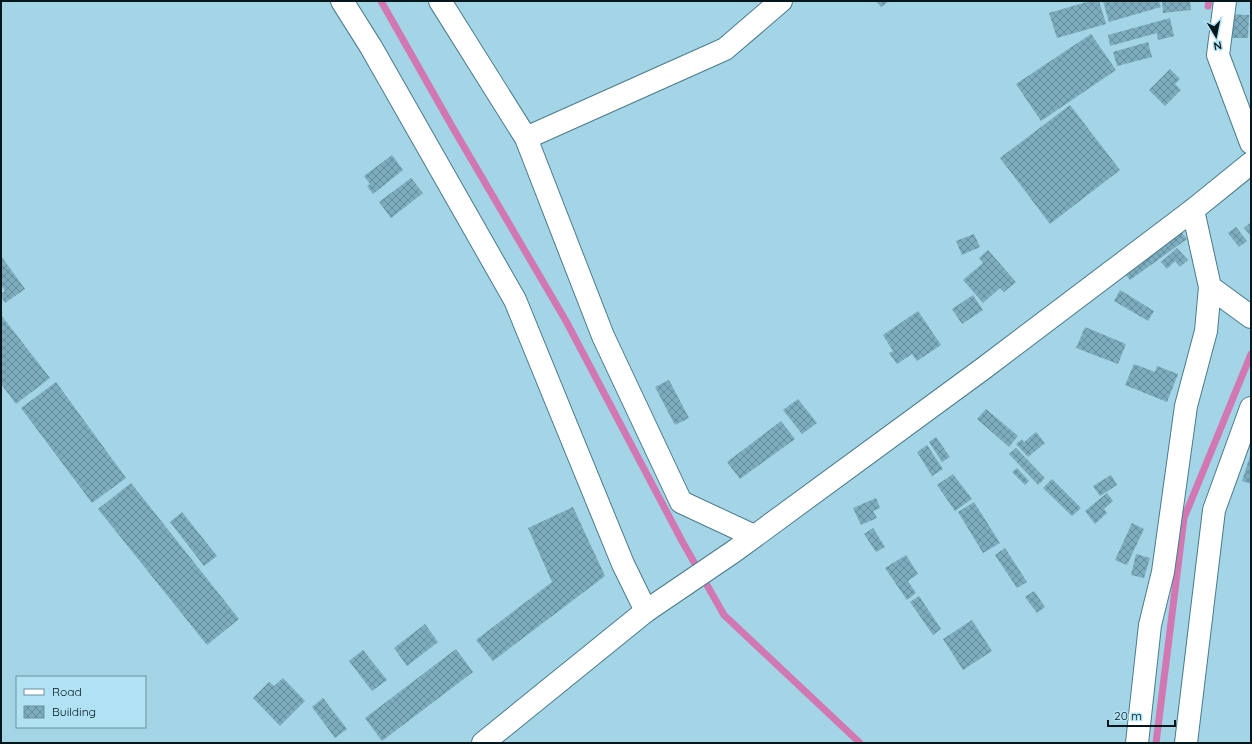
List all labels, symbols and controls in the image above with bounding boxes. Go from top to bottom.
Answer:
north arrow [1196,16,1236,56]
text: N [1213,38,1223,53]
legend [16,676,146,728]
text: Road [52,684,82,699]
scale bar [1108,702,1175,728]
text: Building [52,704,96,719]
text: 20 m [1114,708,1142,723]

